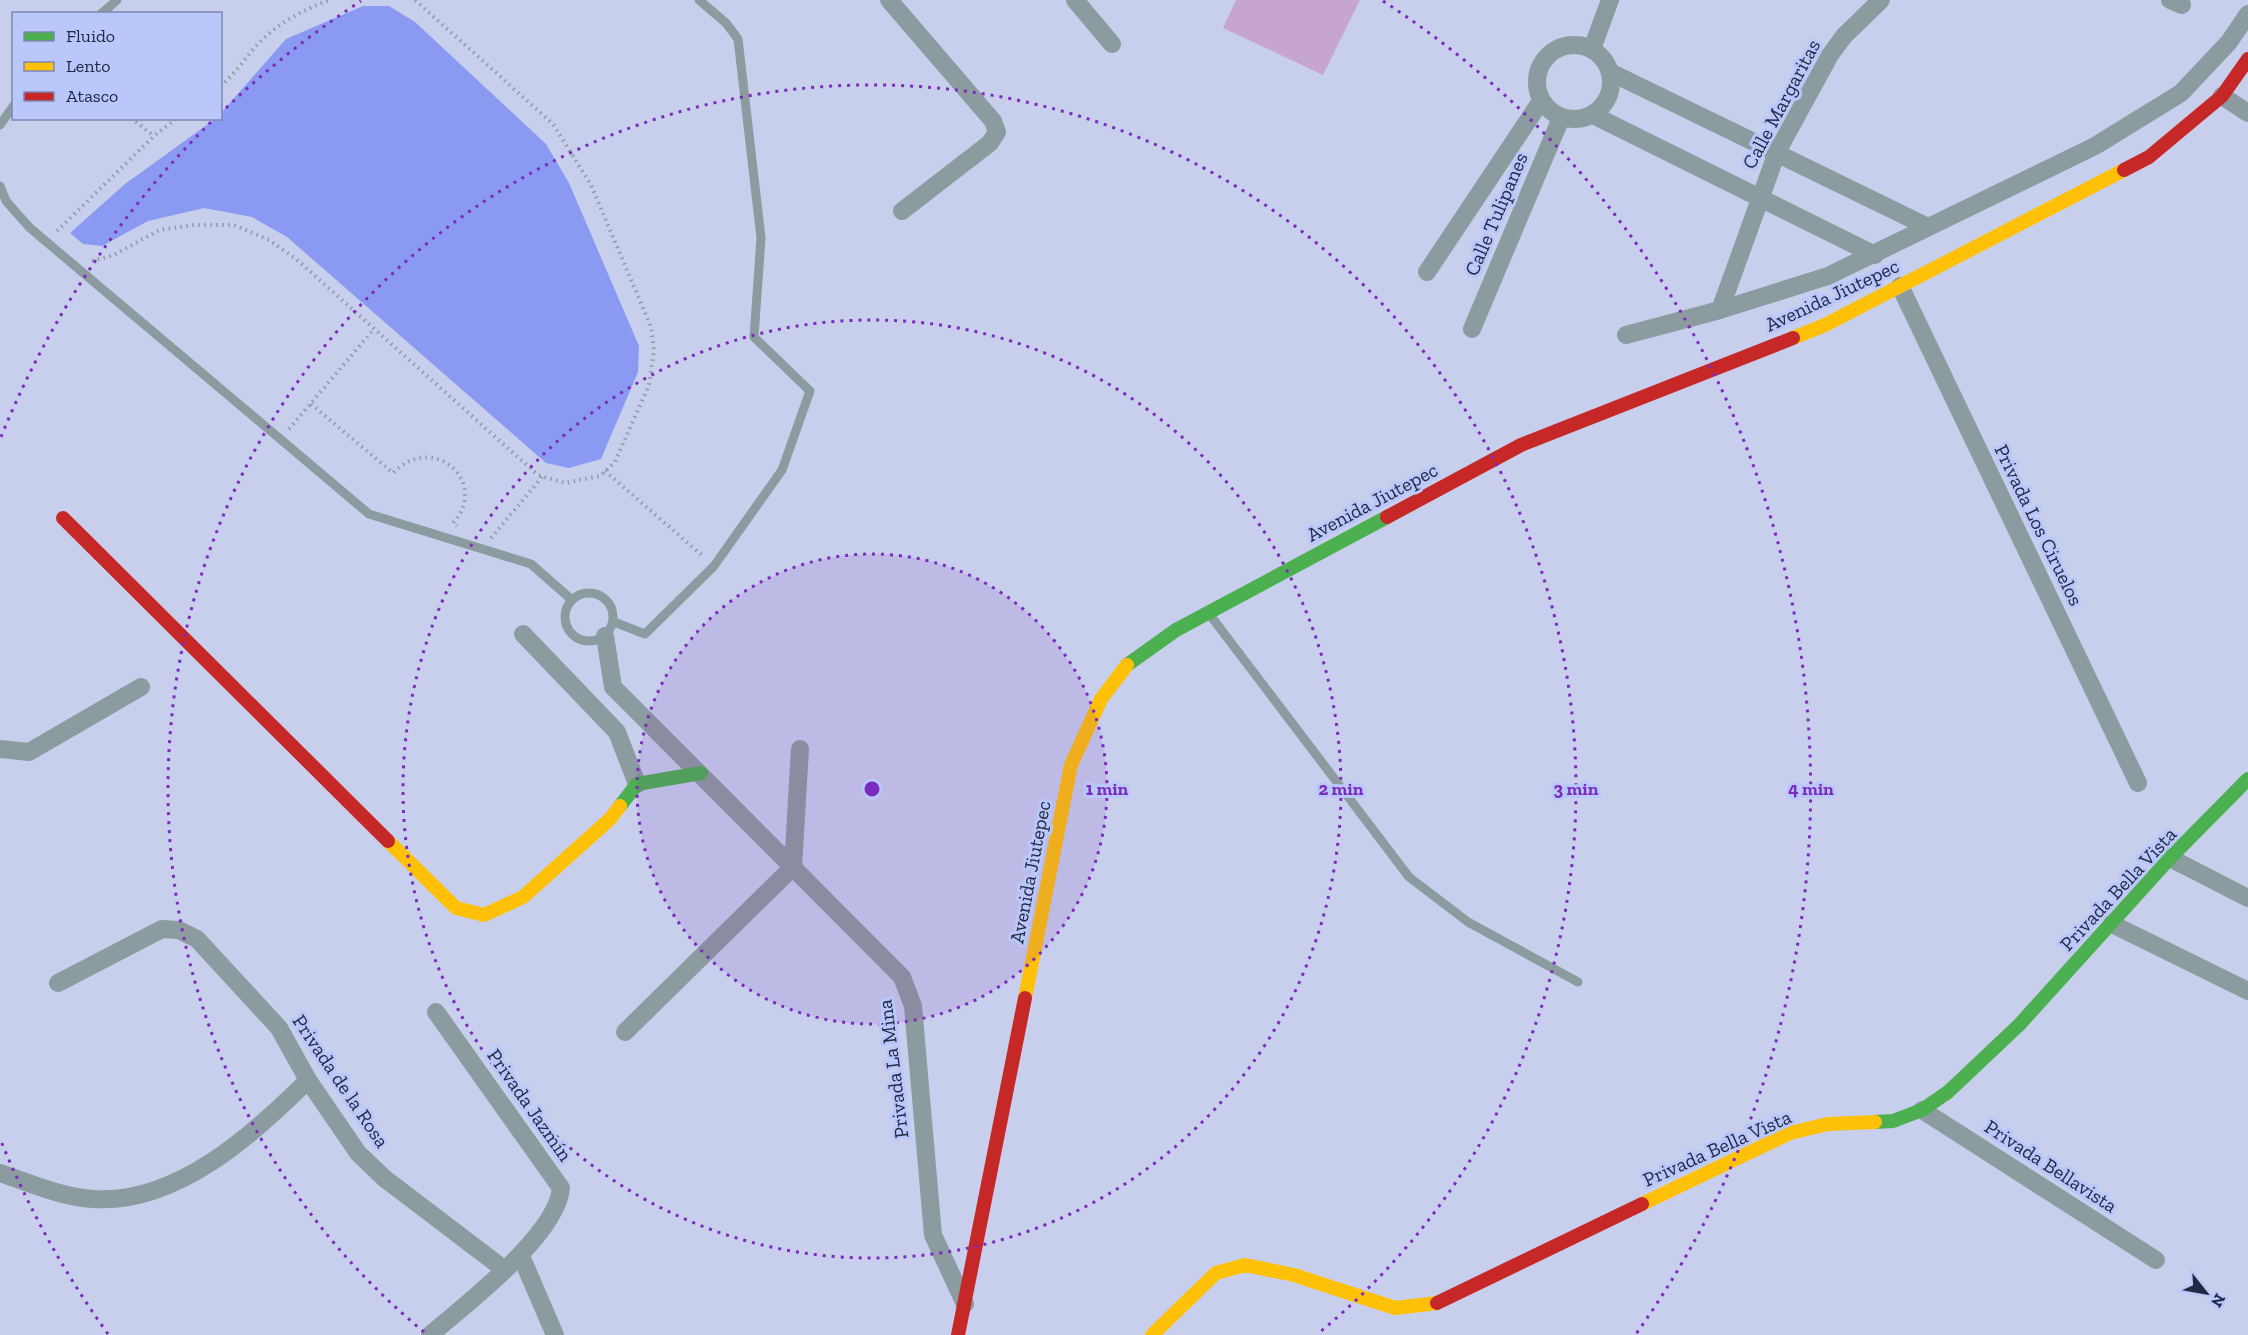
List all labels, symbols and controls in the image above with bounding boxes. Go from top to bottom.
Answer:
legend [12,12,222,120]
text: Fluido [66,25,115,47]
street label: Calle Margaritas [1737,35,1825,173]
text: Lento [66,55,111,77]
text: Atasco [66,85,118,107]
street label: Calle Tulipanes [1459,149,1533,279]
street label: Avenida Jiutepec [1761,253,1903,337]
street label: Privada Los Ciruelos [1990,440,2088,610]
street label: Avenida Jiutepec [1302,457,1442,547]
text: 1 min [1086,778,1129,800]
text: 2 min [1319,778,1364,800]
text: 3 min [1554,778,1599,800]
text: 4 min [1788,778,1834,800]
centre of rings [862,779,882,799]
street label: Avenida Jiutepec [1004,798,1056,946]
street label: Privada Bella Vista [2055,822,2182,956]
street label: Privada La Mina [873,998,913,1140]
street label: Privada de la Rosa [288,1010,395,1152]
street label: Privada Jazmín [482,1044,578,1166]
street label: Privada Bella Vista [1639,1104,1795,1191]
street label: Privada Bellavista [1980,1114,2122,1218]
north arrow [2176,1263,2236,1323]
text: N [2207,1290,2230,1311]

